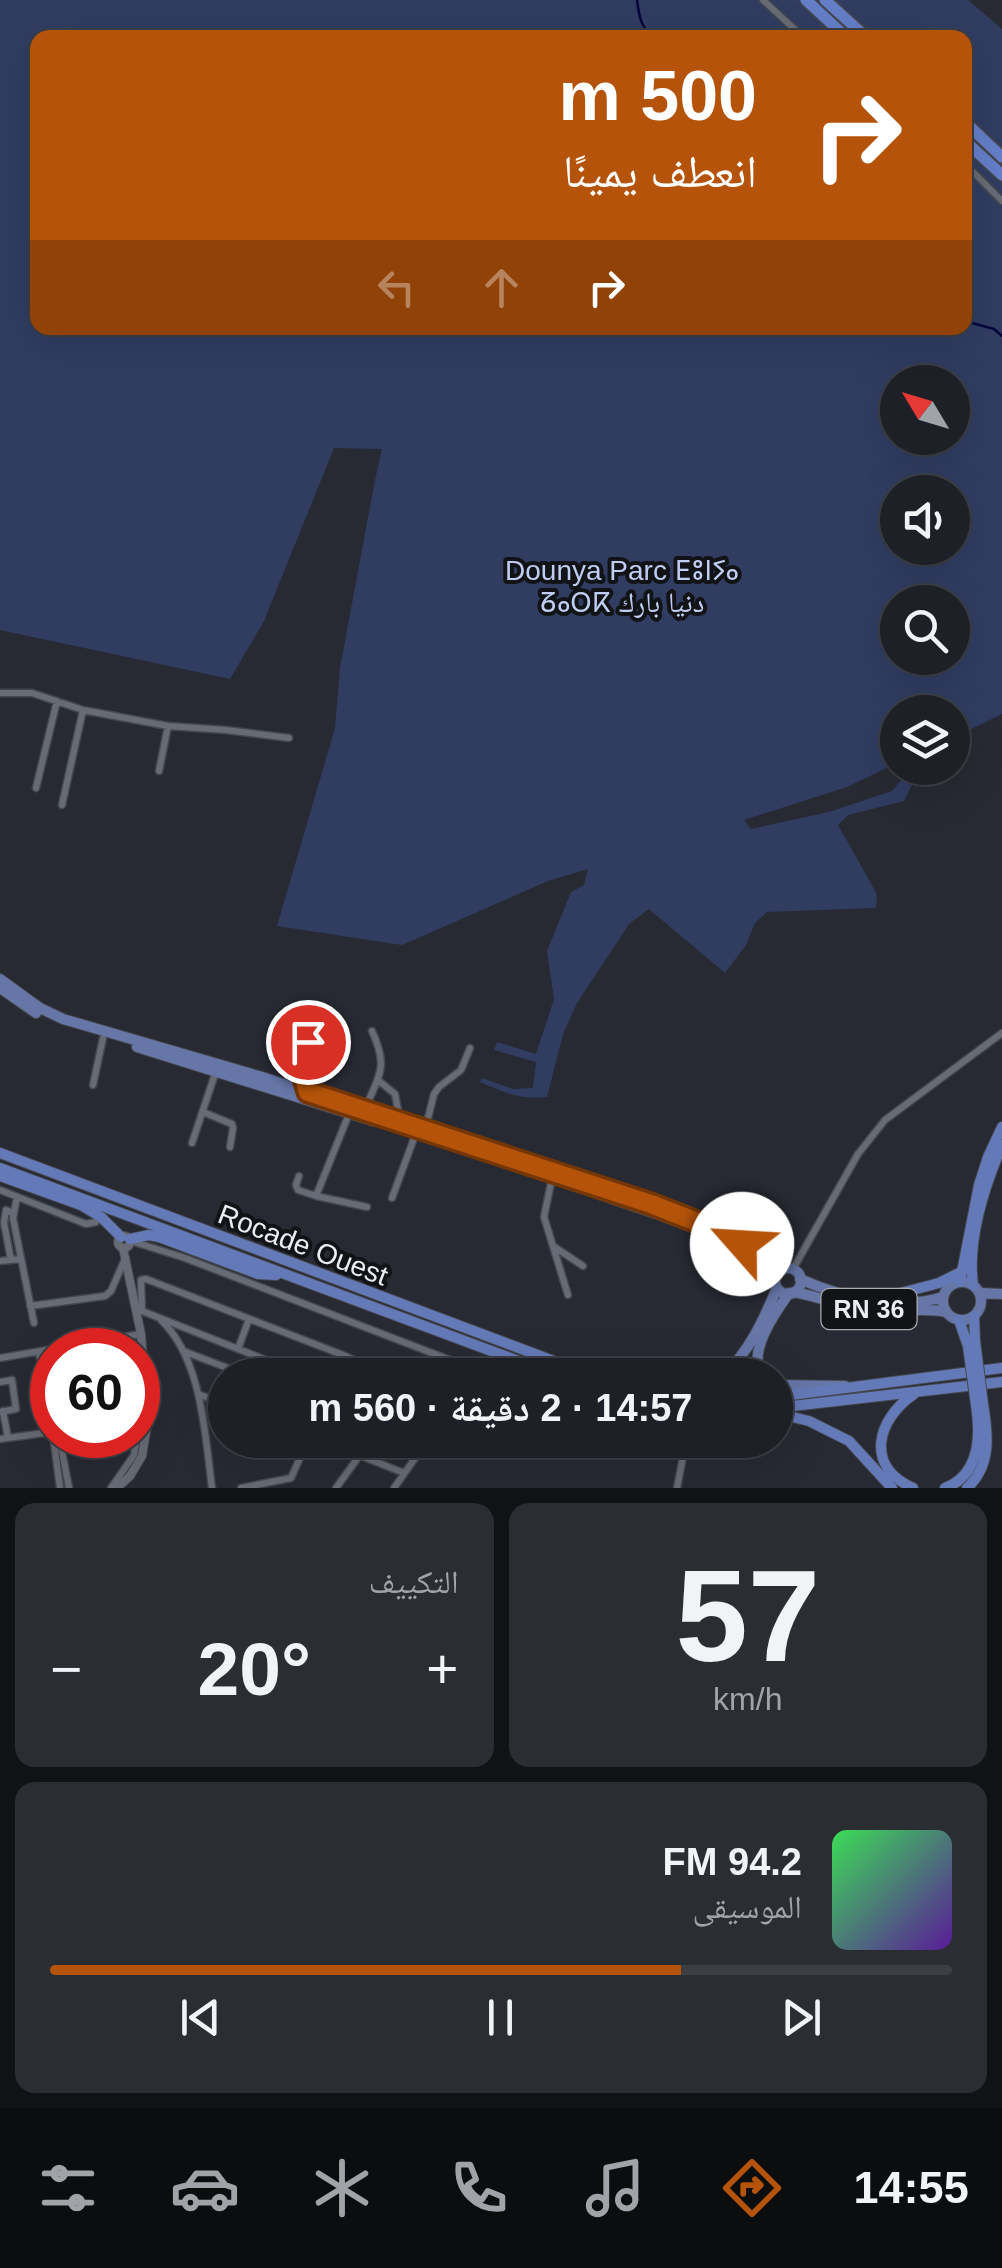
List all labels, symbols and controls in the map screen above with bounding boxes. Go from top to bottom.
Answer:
text: 500 m [559,57,757,135]
icon: right [792,70,922,200]
text: انعطف يمينًا [563,146,757,197]
icon: left [369,260,424,315]
icon: ahead [474,260,529,315]
icon: right [579,260,634,315]
north arrow [880,365,970,455]
map controls [880,365,970,785]
button: sound [880,475,970,565]
park label: Dounya Parc ⴹⵓⵏⵢⴰ ⵒⴰⵔⴽ دنيا بارك [505,555,739,618]
button: search [880,585,970,675]
button: layers [880,695,970,785]
pin [266,1000,351,1085]
icon: arrive [281,1015,336,1070]
position arrow [690,1192,794,1296]
street label: Rocade Ouest [214,1198,392,1292]
road number: RN 36 [822,1289,916,1329]
speed limit sign: 60 [30,1328,160,1458]
text: 14:57 · 2 دقيقة · 560 m [308,1387,693,1429]
text: 57 [675,1543,820,1689]
text: التكييف [369,1564,459,1600]
text: 20° [198,1627,311,1711]
text: − [50,1638,82,1700]
text: + [426,1638,458,1700]
text: km/h [713,1681,782,1717]
text: 94.2 FM [663,1841,802,1883]
text: الموسيقى [692,1889,802,1925]
icon: previous [173,1990,228,2045]
icon: pause [473,1990,528,2045]
icon: next [774,1990,829,2045]
icon: filters [33,2153,103,2223]
icon: car [170,2153,240,2223]
icon: climate [307,2153,377,2223]
icon: phone [444,2153,514,2223]
icon: music [580,2153,650,2223]
icon: directions [717,2153,787,2223]
text: 14:55 [854,2162,969,2213]

